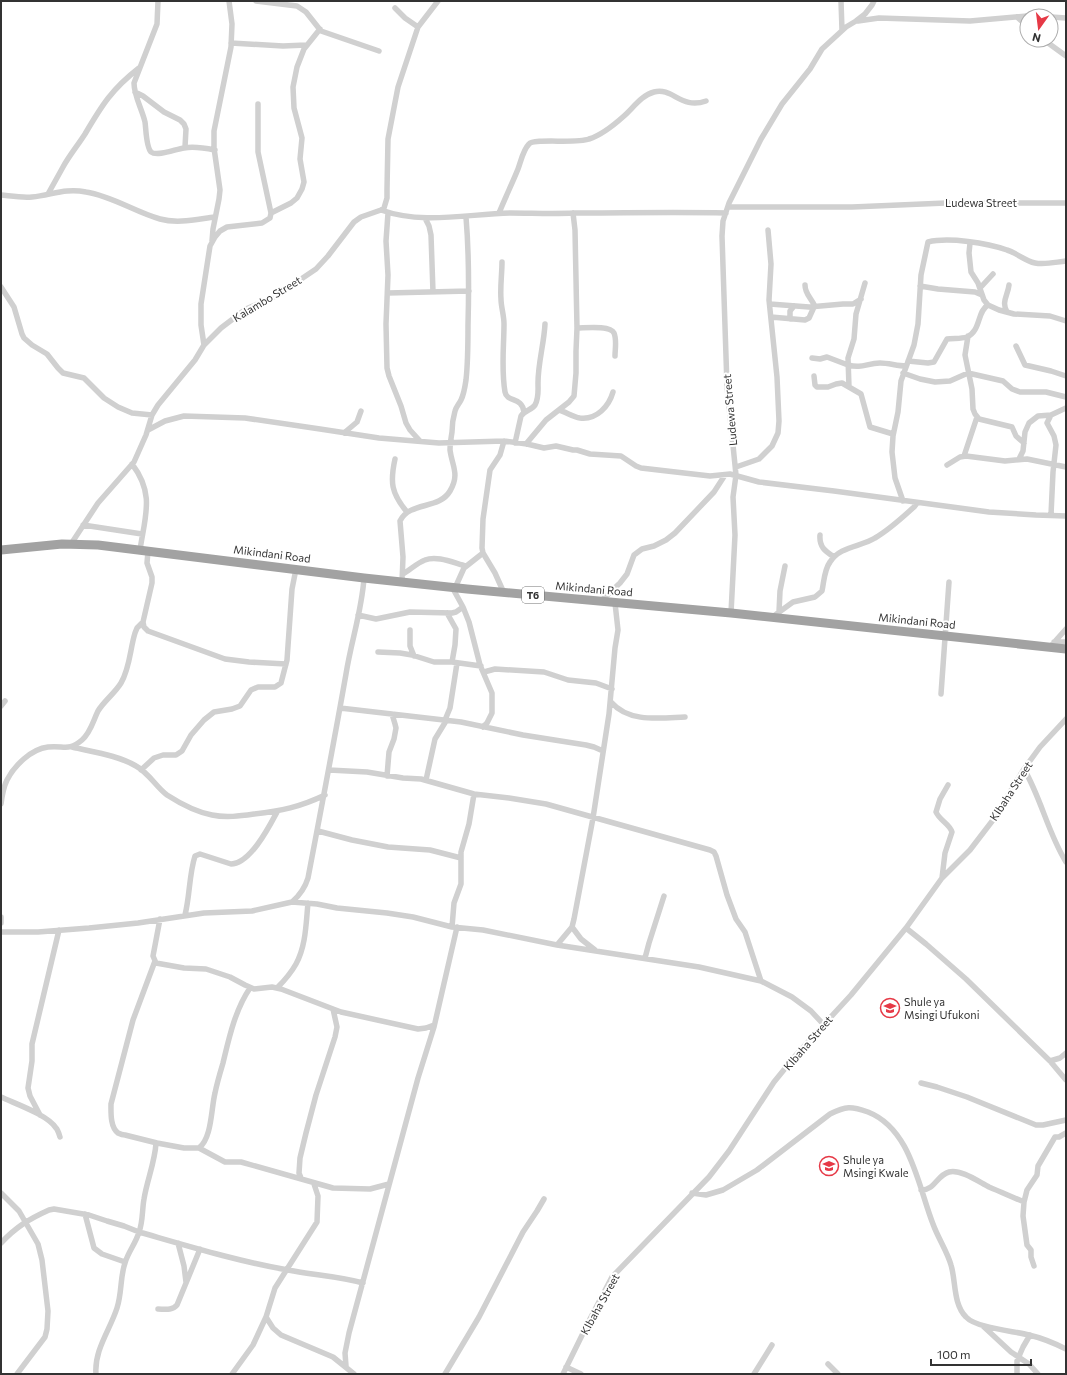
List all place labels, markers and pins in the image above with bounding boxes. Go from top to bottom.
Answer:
place label: Shule ya Msingi Ufukoni [904,995,980,1021]
school or university icon: Shule ya Msingi Ufukoni [879,997,901,1019]
place label: Shule ya Msingi Kwale [843,1153,909,1179]
school or university icon: Shule ya Msingi Kwale [818,1155,840,1177]

